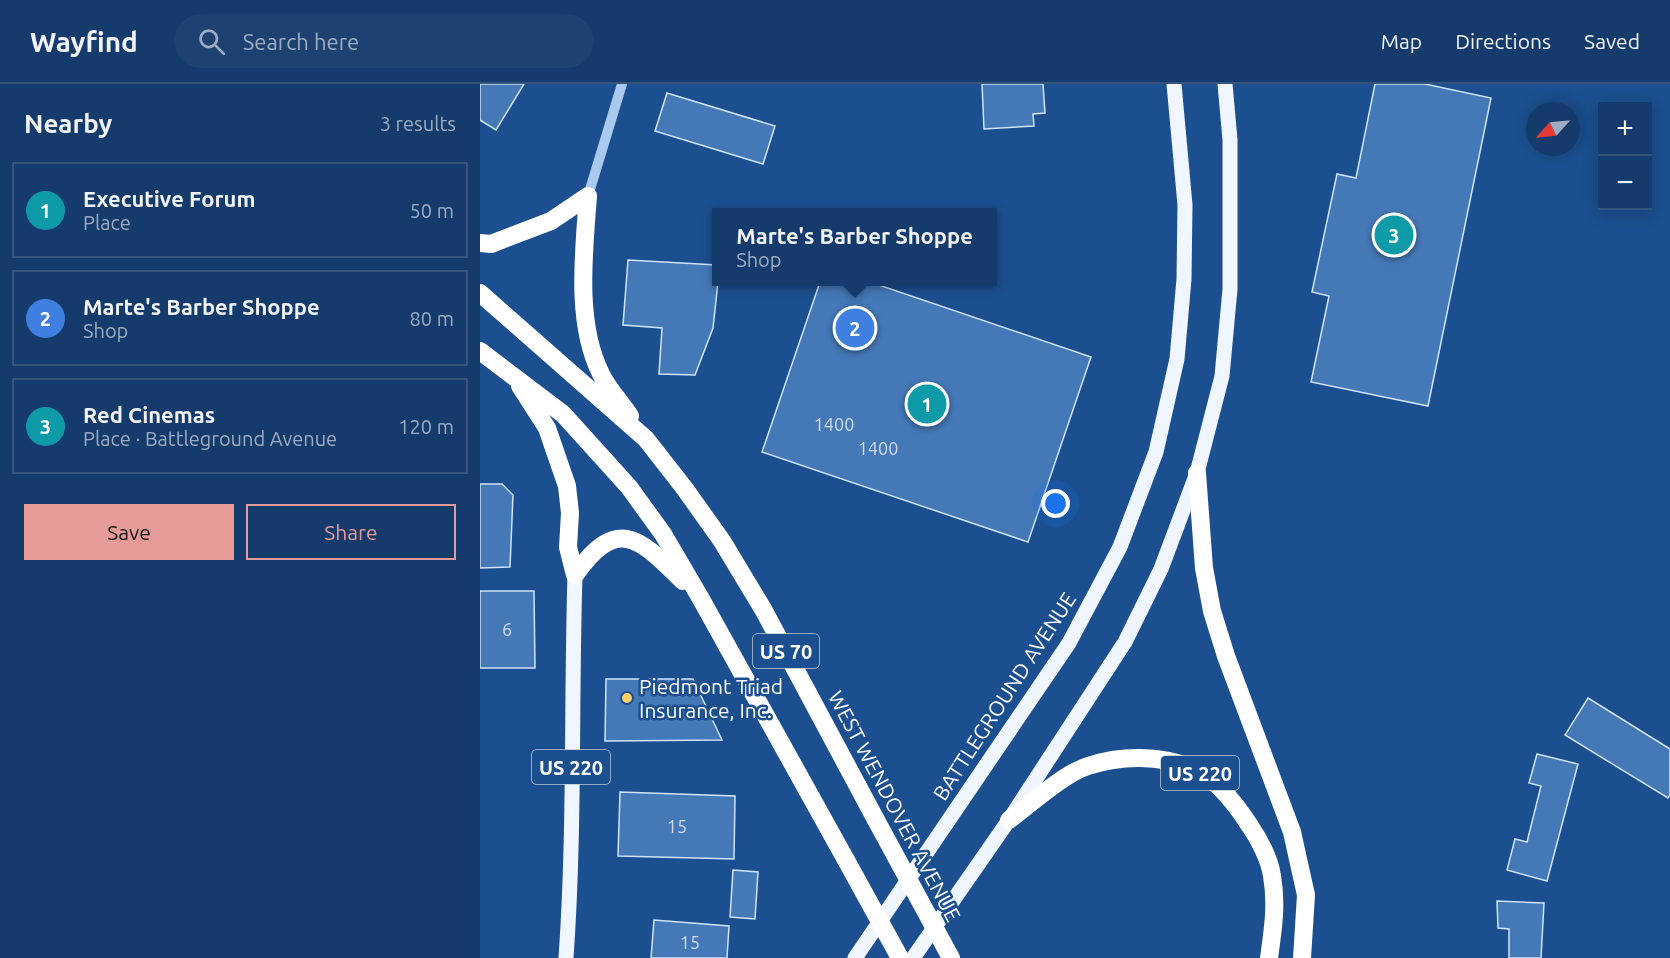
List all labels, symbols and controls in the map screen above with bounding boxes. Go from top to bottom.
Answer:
search box [174,14,594,68]
icon: search [195,25,228,58]
text: Wayfind [30,26,138,57]
text: Search here [243,29,359,54]
text: Map [1381,29,1422,53]
text: Directions [1455,29,1551,53]
text: Saved [1584,29,1640,53]
north arrow [1526,102,1580,156]
map controls [1598,102,1652,210]
button: + [1598,102,1652,156]
text: Nearby [24,109,112,138]
text: 3 results [380,112,456,135]
button: − [1598,156,1652,210]
text: Executive Forum [83,186,255,211]
text: 1 [40,199,51,222]
text: 50 m [410,199,454,222]
popup [712,208,997,286]
text: Place [83,211,131,234]
pin: 3 [1374,212,1414,258]
text: Marte's Barber Shoppe [736,223,973,248]
text: Shop [736,248,781,271]
text: Marte's Barber Shoppe [83,294,320,319]
pin: 2 [836,306,874,350]
text: 2 [40,307,51,330]
text: 80 m [410,307,454,330]
text: Shop [83,319,128,342]
pin: 1 [908,382,946,426]
text: Red Cinemas [83,402,215,427]
house number: 1400 [814,414,854,434]
text: 3 [40,415,51,438]
text: 120 m [398,415,454,438]
text: Place · Battleground Avenue [83,427,337,450]
house number: 1400 [858,438,898,458]
your location [1041,489,1070,518]
button: Save [24,504,234,560]
button: Share [246,504,456,560]
street label: BATTLEGROUND AVENUE [928,588,1080,804]
house number: 6 [502,619,512,639]
road number: US 70 [753,634,819,668]
place label: Piedmont Triad Insurance, Inc. [639,674,783,722]
street label: WEST WENDOVER AVENUE [824,687,966,925]
marker: Piedmont Triad Insurance, Inc. [620,691,634,705]
road number: US 220 [532,750,610,784]
road number: US 220 [1161,756,1239,790]
house number: 15 [667,816,687,836]
house number: 15 [680,932,700,952]

